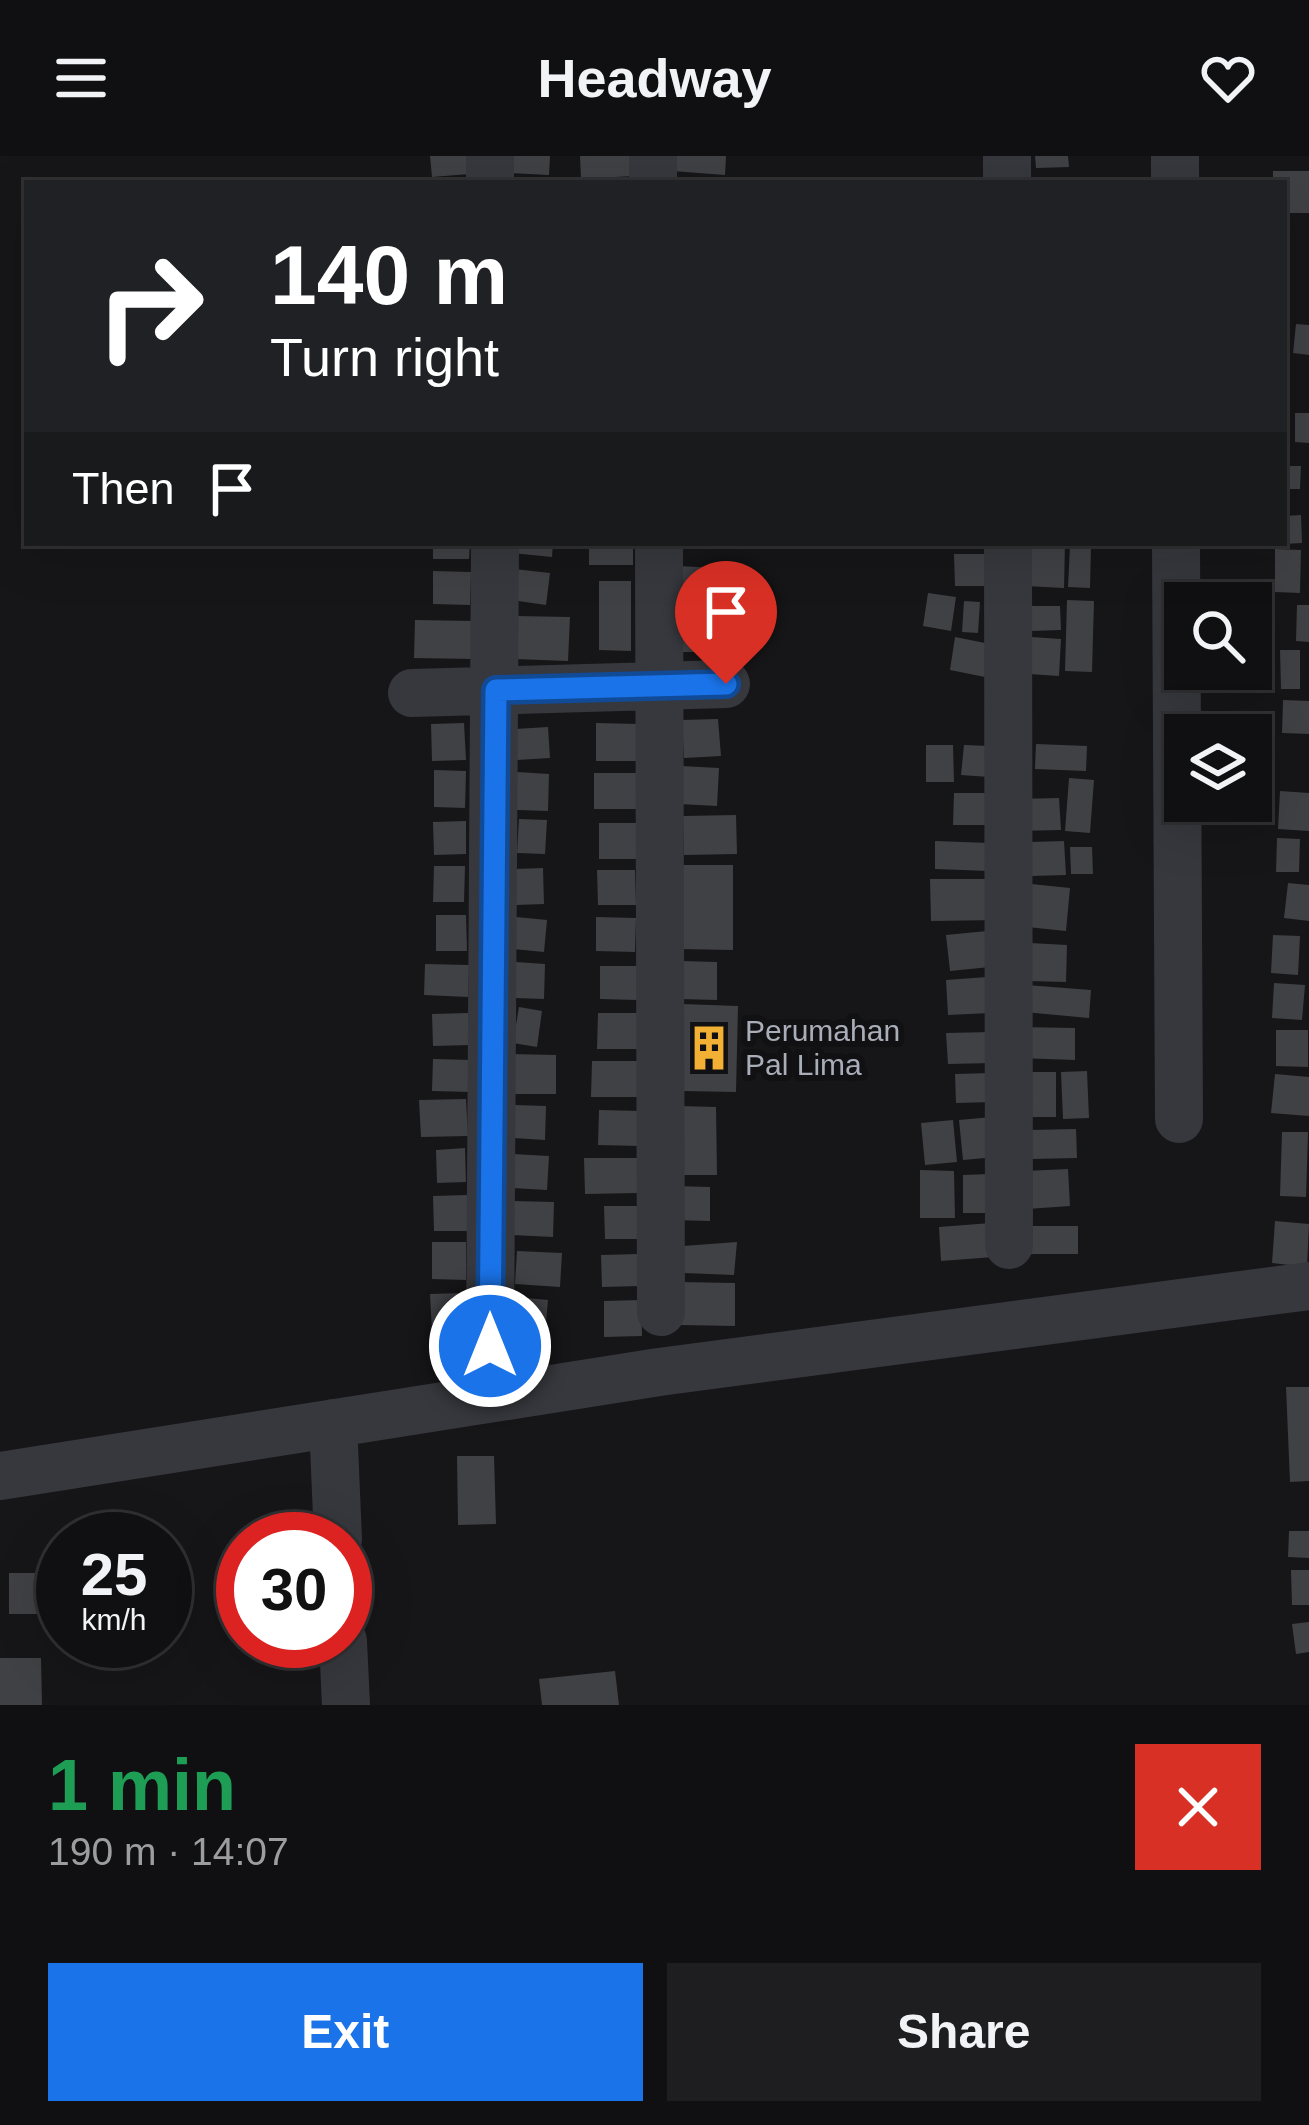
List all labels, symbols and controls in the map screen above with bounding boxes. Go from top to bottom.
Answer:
icon: menu [48,45,114,111]
icon: heart [1195,45,1261,111]
text: Headway [537,48,772,108]
icon: right [72,228,228,384]
text: 140 m [270,228,508,322]
text: Turn right [270,327,499,387]
icon: arrive [199,456,265,522]
text: Then [72,463,175,514]
pin [675,561,777,684]
icon: arrive [693,579,759,645]
map controls [1164,582,1272,822]
button: search [1164,582,1272,690]
button: layers [1164,714,1272,822]
place label: Perumahan Pal Lima [745,1014,900,1081]
building icon: Perumahan Pal Lima [684,1023,734,1073]
position arrow [427,1283,553,1409]
speed limit sign: 30 [216,1512,372,1668]
text: 25 [81,1541,147,1608]
text: km/h [81,1603,147,1636]
button: close [1135,1744,1261,1870]
text: 1 min [48,1745,236,1825]
text: 190 m · 14:07 [48,1830,289,1873]
button: Exit [48,1963,643,2101]
button: Share [667,1963,1261,2101]

